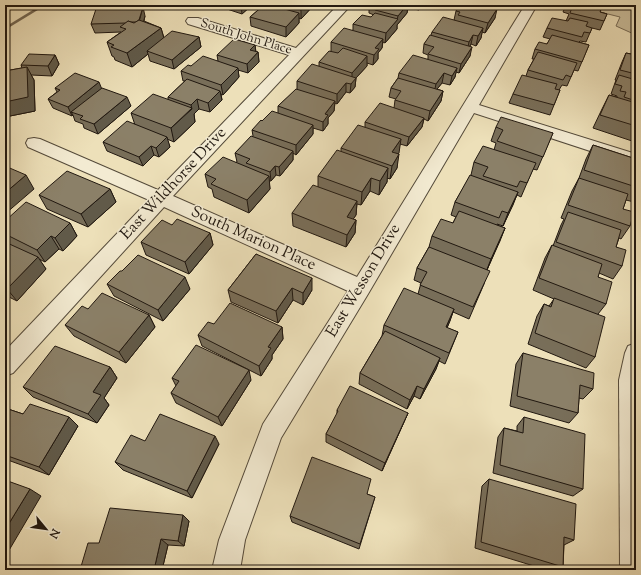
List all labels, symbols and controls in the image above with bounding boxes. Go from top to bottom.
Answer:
street label: South John Place [198,15,294,59]
street label: East Wildhorse Drive [116,123,232,245]
street label: South Marion Place [187,201,319,277]
street label: East Wesson Drive [321,220,407,342]
north arrow [26,509,66,549]
text: N [45,525,63,541]

